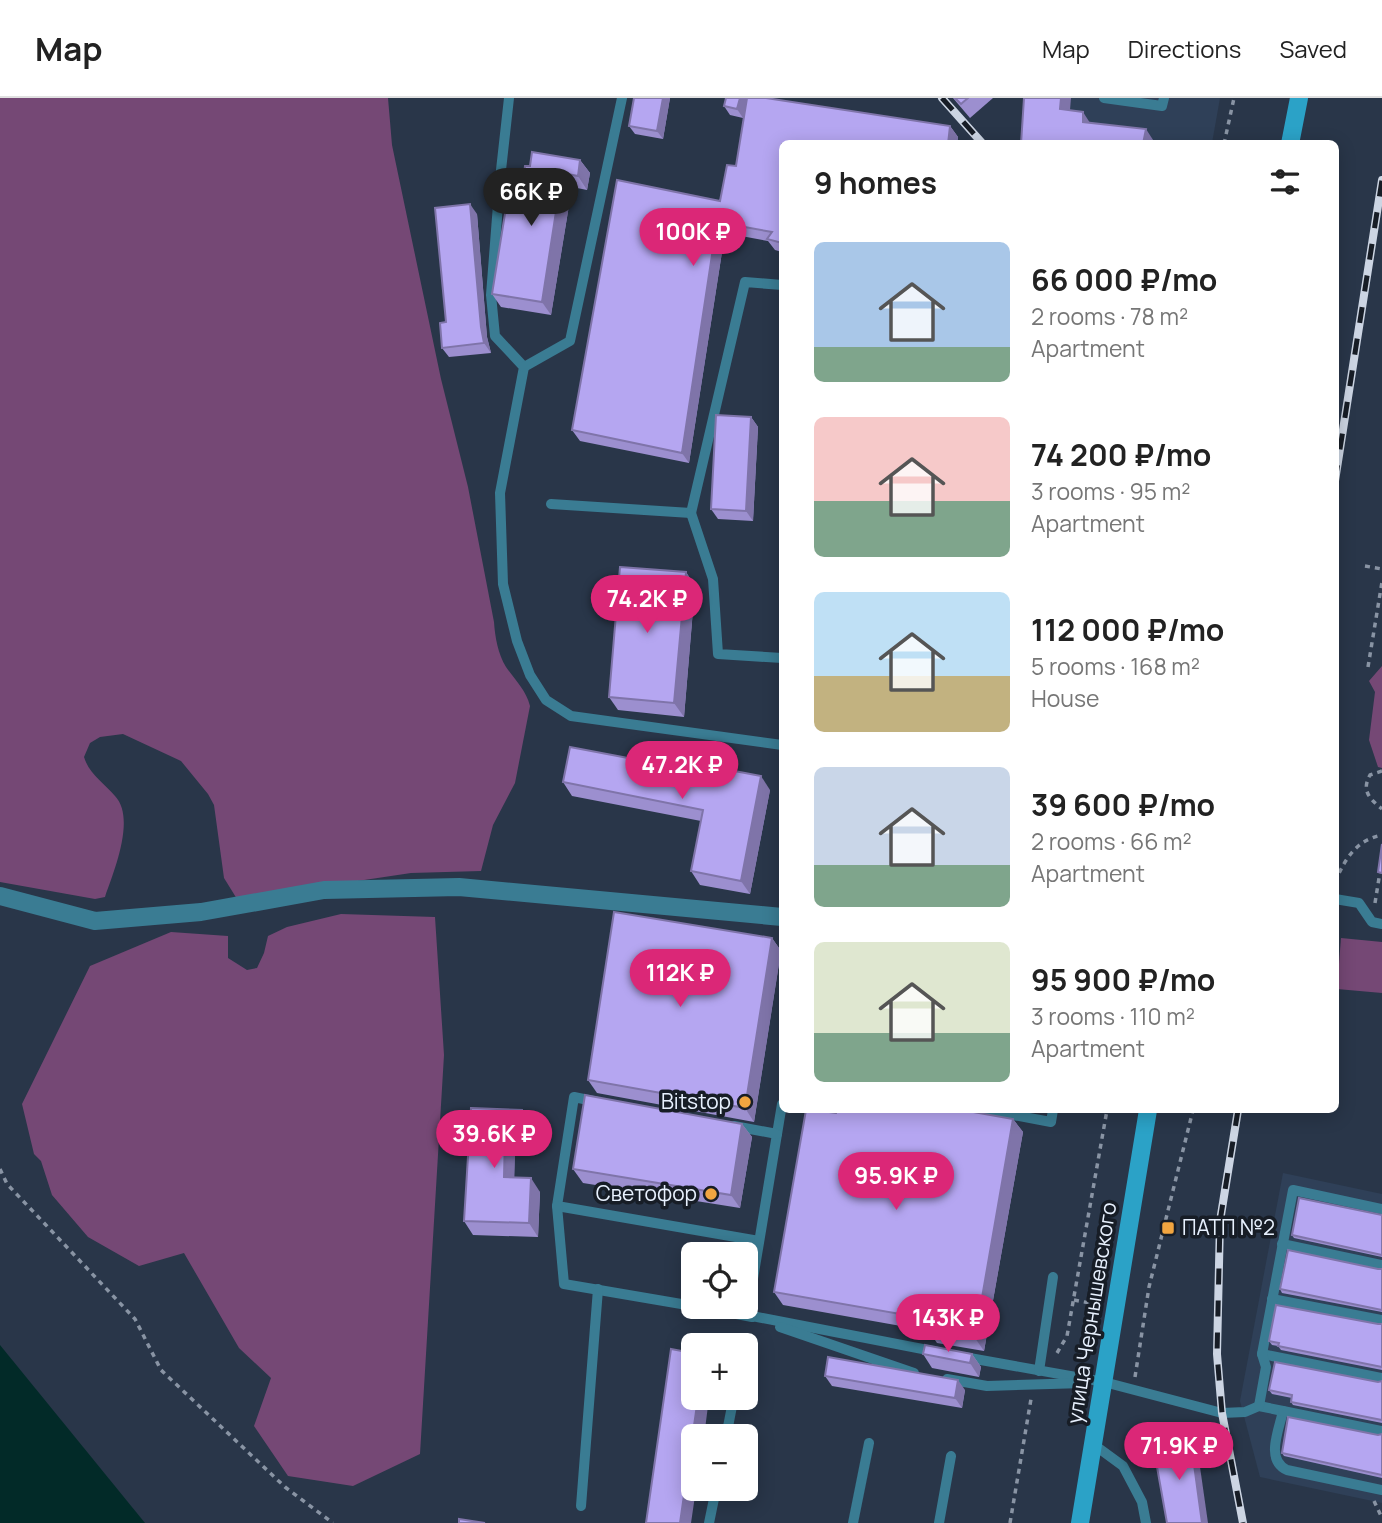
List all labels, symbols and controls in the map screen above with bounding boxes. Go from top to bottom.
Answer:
text: Map [35,26,103,71]
text: Map [1042,32,1090,65]
text: Directions [1128,32,1241,65]
text: Saved [1279,32,1347,65]
text: 9 homes [814,162,937,203]
icon: filters [1266,163,1304,201]
pin: 66K ₽ [482,169,580,228]
text: 66K ₽ [499,175,563,207]
pin: 100K ₽ [636,208,750,268]
text: 100K ₽ [655,215,731,247]
text: 66 000 ₽/mo [1031,259,1217,300]
icon: home [870,270,954,354]
text: 2 rooms · 78 m² [1031,300,1188,332]
text: Apartment [1031,332,1145,364]
text: 74 200 ₽/mo [1031,434,1211,475]
icon: home [870,445,954,529]
text: 3 rooms · 95 m² [1031,475,1190,507]
text: Apartment [1031,507,1145,539]
pin: 74.2K ₽ [582,575,712,635]
text: 74.2K ₽ [607,582,687,614]
text: 112 000 ₽/mo [1031,609,1224,650]
icon: home [870,620,954,704]
text: 5 rooms · 168 m² [1031,650,1200,682]
text: House [1031,682,1100,714]
pin: 47.2K ₽ [617,742,747,801]
text: 47.2K ₽ [641,748,723,780]
text: 39 600 ₽/mo [1031,784,1215,825]
icon: home [870,795,954,879]
text: 2 rooms · 66 m² [1031,825,1192,857]
text: Apartment [1031,857,1145,889]
pin: 112K ₽ [623,950,737,1009]
text: 112K ₽ [646,956,714,988]
text: 95 900 ₽/mo [1031,959,1215,1000]
icon: home [870,970,954,1054]
text: 3 rooms · 110 m² [1031,1000,1195,1032]
text: Apartment [1031,1032,1145,1064]
place label: Bitstop [661,1087,731,1115]
marker: Bitstop [737,1094,753,1110]
pin: 39.6K ₽ [429,1110,559,1170]
text: 39.6K ₽ [452,1117,536,1149]
pin: 95.9K ₽ [831,1152,961,1212]
text: 95.9K ₽ [854,1159,938,1191]
place label: Светофор [596,1179,697,1207]
marker: Светофор [703,1186,719,1202]
street label: улица Чернышевского [1060,1200,1122,1426]
place label: ПАТП №2 [1182,1213,1275,1241]
marker: ПАТП №2 [1160,1220,1176,1236]
map controls [681,1242,758,1501]
button: locate [681,1242,758,1319]
pin: 143K ₽ [891,1294,1005,1354]
text: 143K ₽ [912,1301,984,1333]
button: + [681,1333,758,1410]
pin: 71.9K ₽ [1114,1422,1244,1482]
button: − [681,1424,758,1501]
text: 71.9K ₽ [1140,1429,1218,1461]

